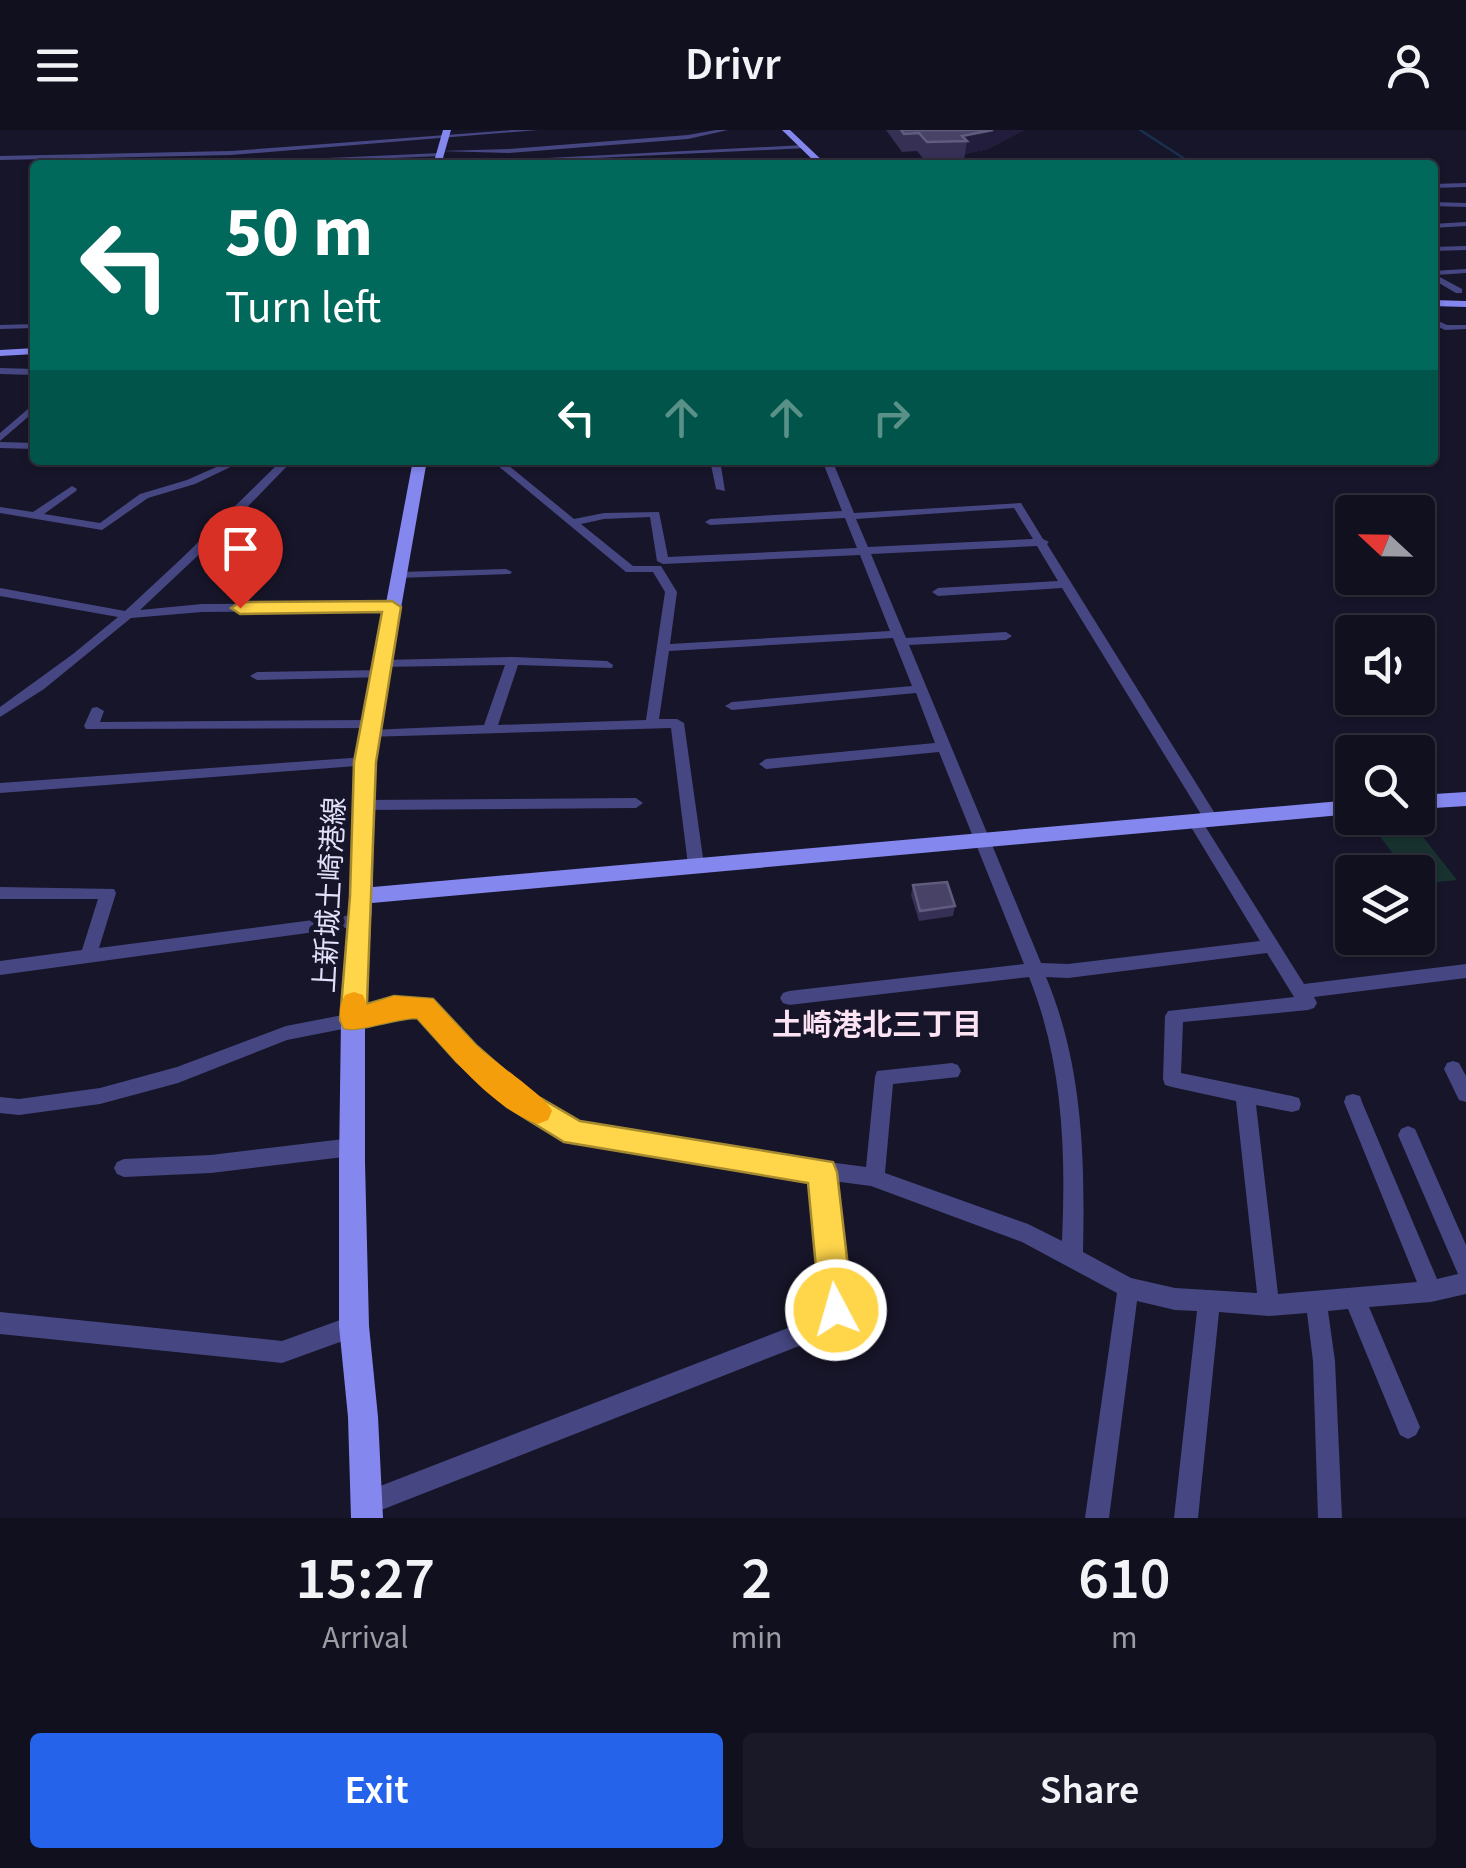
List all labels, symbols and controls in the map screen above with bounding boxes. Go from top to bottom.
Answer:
text: Drivr [685,33,781,97]
icon: menu [30,38,85,93]
icon: person [1381,38,1436,93]
text: 50 m [225,183,373,283]
icon: left [60,200,190,330]
text: Turn left [225,276,381,340]
icon: left [549,390,604,445]
icon: ahead [654,390,709,445]
icon: ahead [759,390,814,445]
icon: right [864,390,919,445]
north arrow [1335,495,1435,595]
map controls [1335,495,1435,955]
pin [198,506,283,609]
icon: arrive [213,521,268,576]
button: sound [1335,615,1435,715]
button: search [1335,735,1435,835]
street label: 上新城土崎港線 [305,796,355,994]
button: layers [1335,855,1435,955]
district label: 土崎港北三丁目 [772,1004,982,1047]
position arrow [784,1258,888,1362]
text: 15:27 [296,1537,435,1622]
text: 2 [741,1537,772,1622]
text: 610 [1078,1537,1170,1622]
text: Arrival [322,1615,408,1661]
text: min [731,1615,783,1661]
text: m [1111,1615,1138,1661]
button: Exit [30,1733,723,1848]
button: Share [743,1733,1436,1848]

